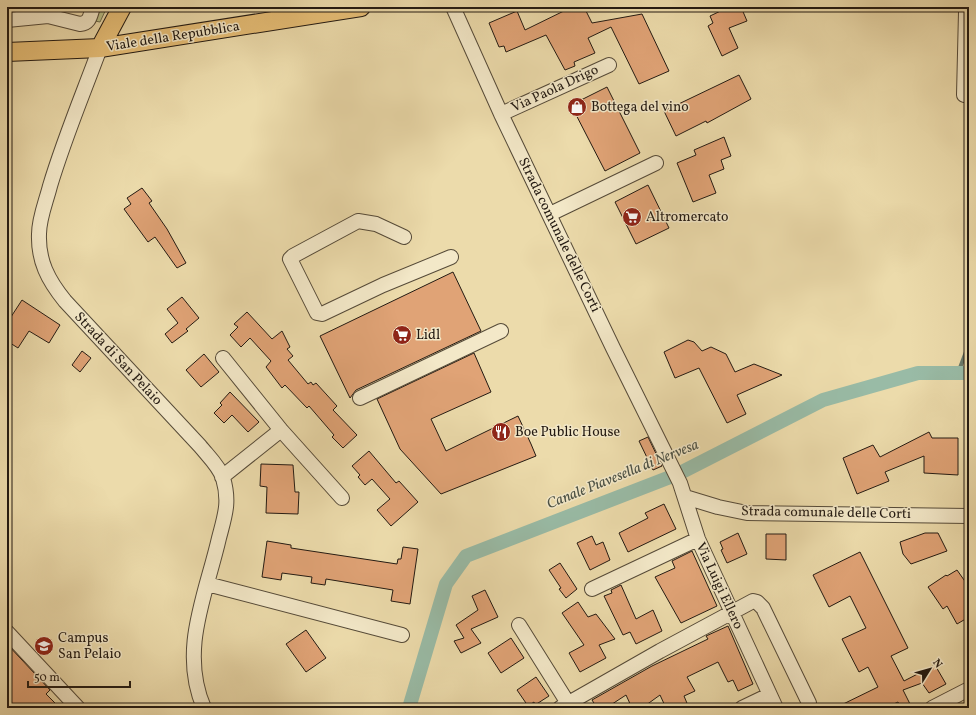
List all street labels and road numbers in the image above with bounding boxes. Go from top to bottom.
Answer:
street label: Viale della Repubblica [105,17,241,57]
street label: Via Paola Drigo [508,60,602,118]
street label: Strada comunale delle Corti [513,154,605,316]
street label: Strada di San Pelaio [70,308,166,410]
street label: Strada comunale delle Corti [741,502,911,524]
street label: Via Luigi Ellero [691,540,747,632]

